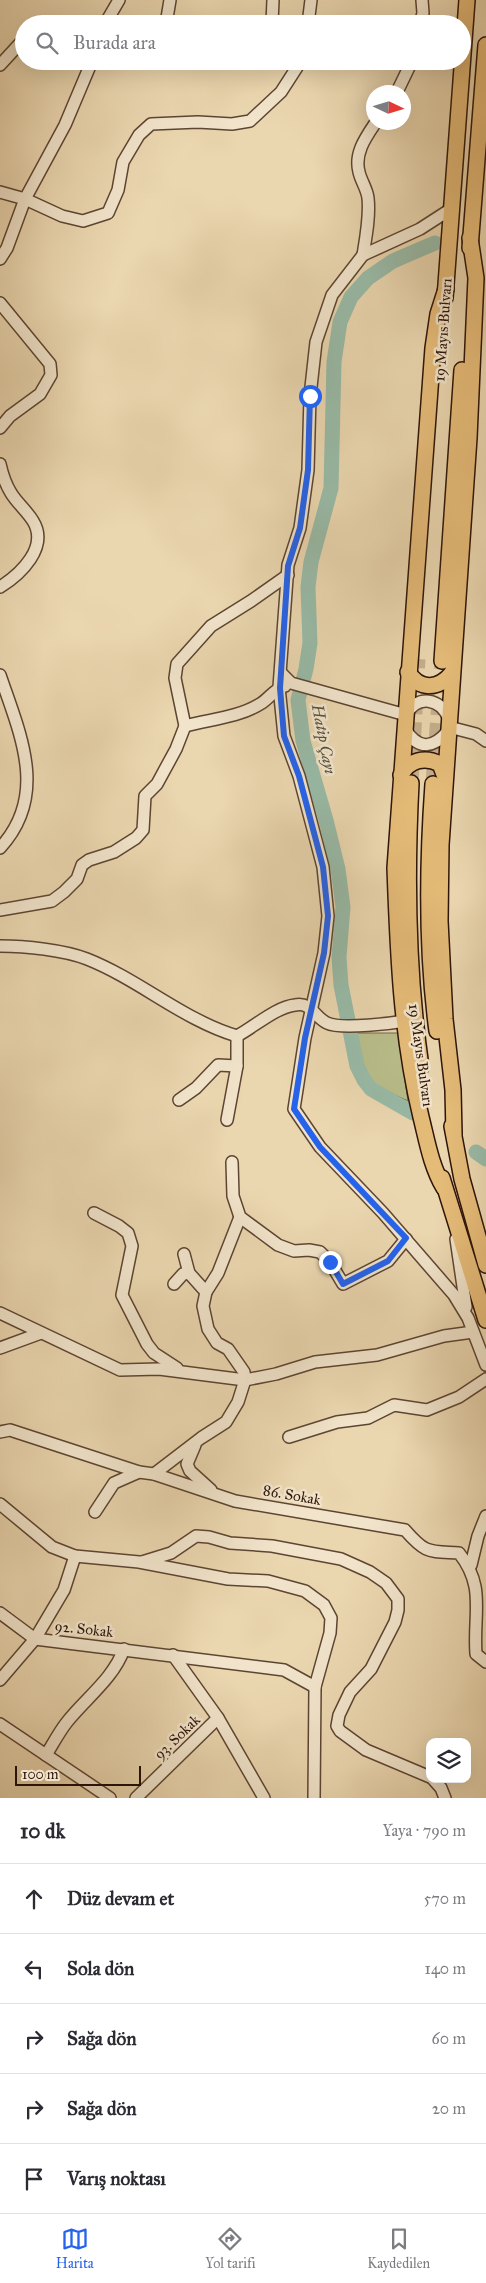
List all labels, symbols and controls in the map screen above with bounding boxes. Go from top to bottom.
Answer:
search box [15,15,471,70]
icon: search [33,29,61,57]
text: Burada ara [73,31,156,54]
north arrow [366,85,411,130]
street label: 19 Mayıs Bulvarı [430,278,456,382]
route start [299,385,322,408]
water label: Hatip Çayı [307,701,340,776]
street label: 19 Mayıs Bulvarı [405,1002,437,1108]
route end [319,1251,342,1274]
street label: 86. Sokak [262,1481,322,1509]
street label: 92. Sokak [54,1617,114,1641]
street label: 93. Sokak [150,1711,204,1763]
map controls [426,1738,471,1783]
button: layers [426,1738,471,1783]
scale bar [15,1763,141,1786]
text: 100 m [22,1766,59,1783]
text: 10 dk [20,1818,65,1844]
text: Yaya · 790 m [382,1821,466,1840]
icon: ahead [20,1885,48,1913]
text: Düz devam et [67,1887,174,1910]
text: 570 m [424,1889,466,1908]
icon: left [20,1955,48,1983]
text: Sola dön [67,1957,134,1980]
text: 140 m [425,1959,466,1978]
icon: right [20,2025,48,2053]
text: Sağa dön [67,2027,136,2050]
text: 60 m [432,2029,466,2048]
icon: right [20,2095,48,2123]
text: Sağa dön [67,2097,136,2120]
text: 20 m [432,2099,466,2118]
icon: arrive [20,2165,48,2193]
text: Varış noktası [67,2167,166,2190]
tab: Harita [56,2225,94,2272]
tab: Yol tarifi [205,2225,256,2272]
tab: Kaydedilen [367,2225,430,2272]

